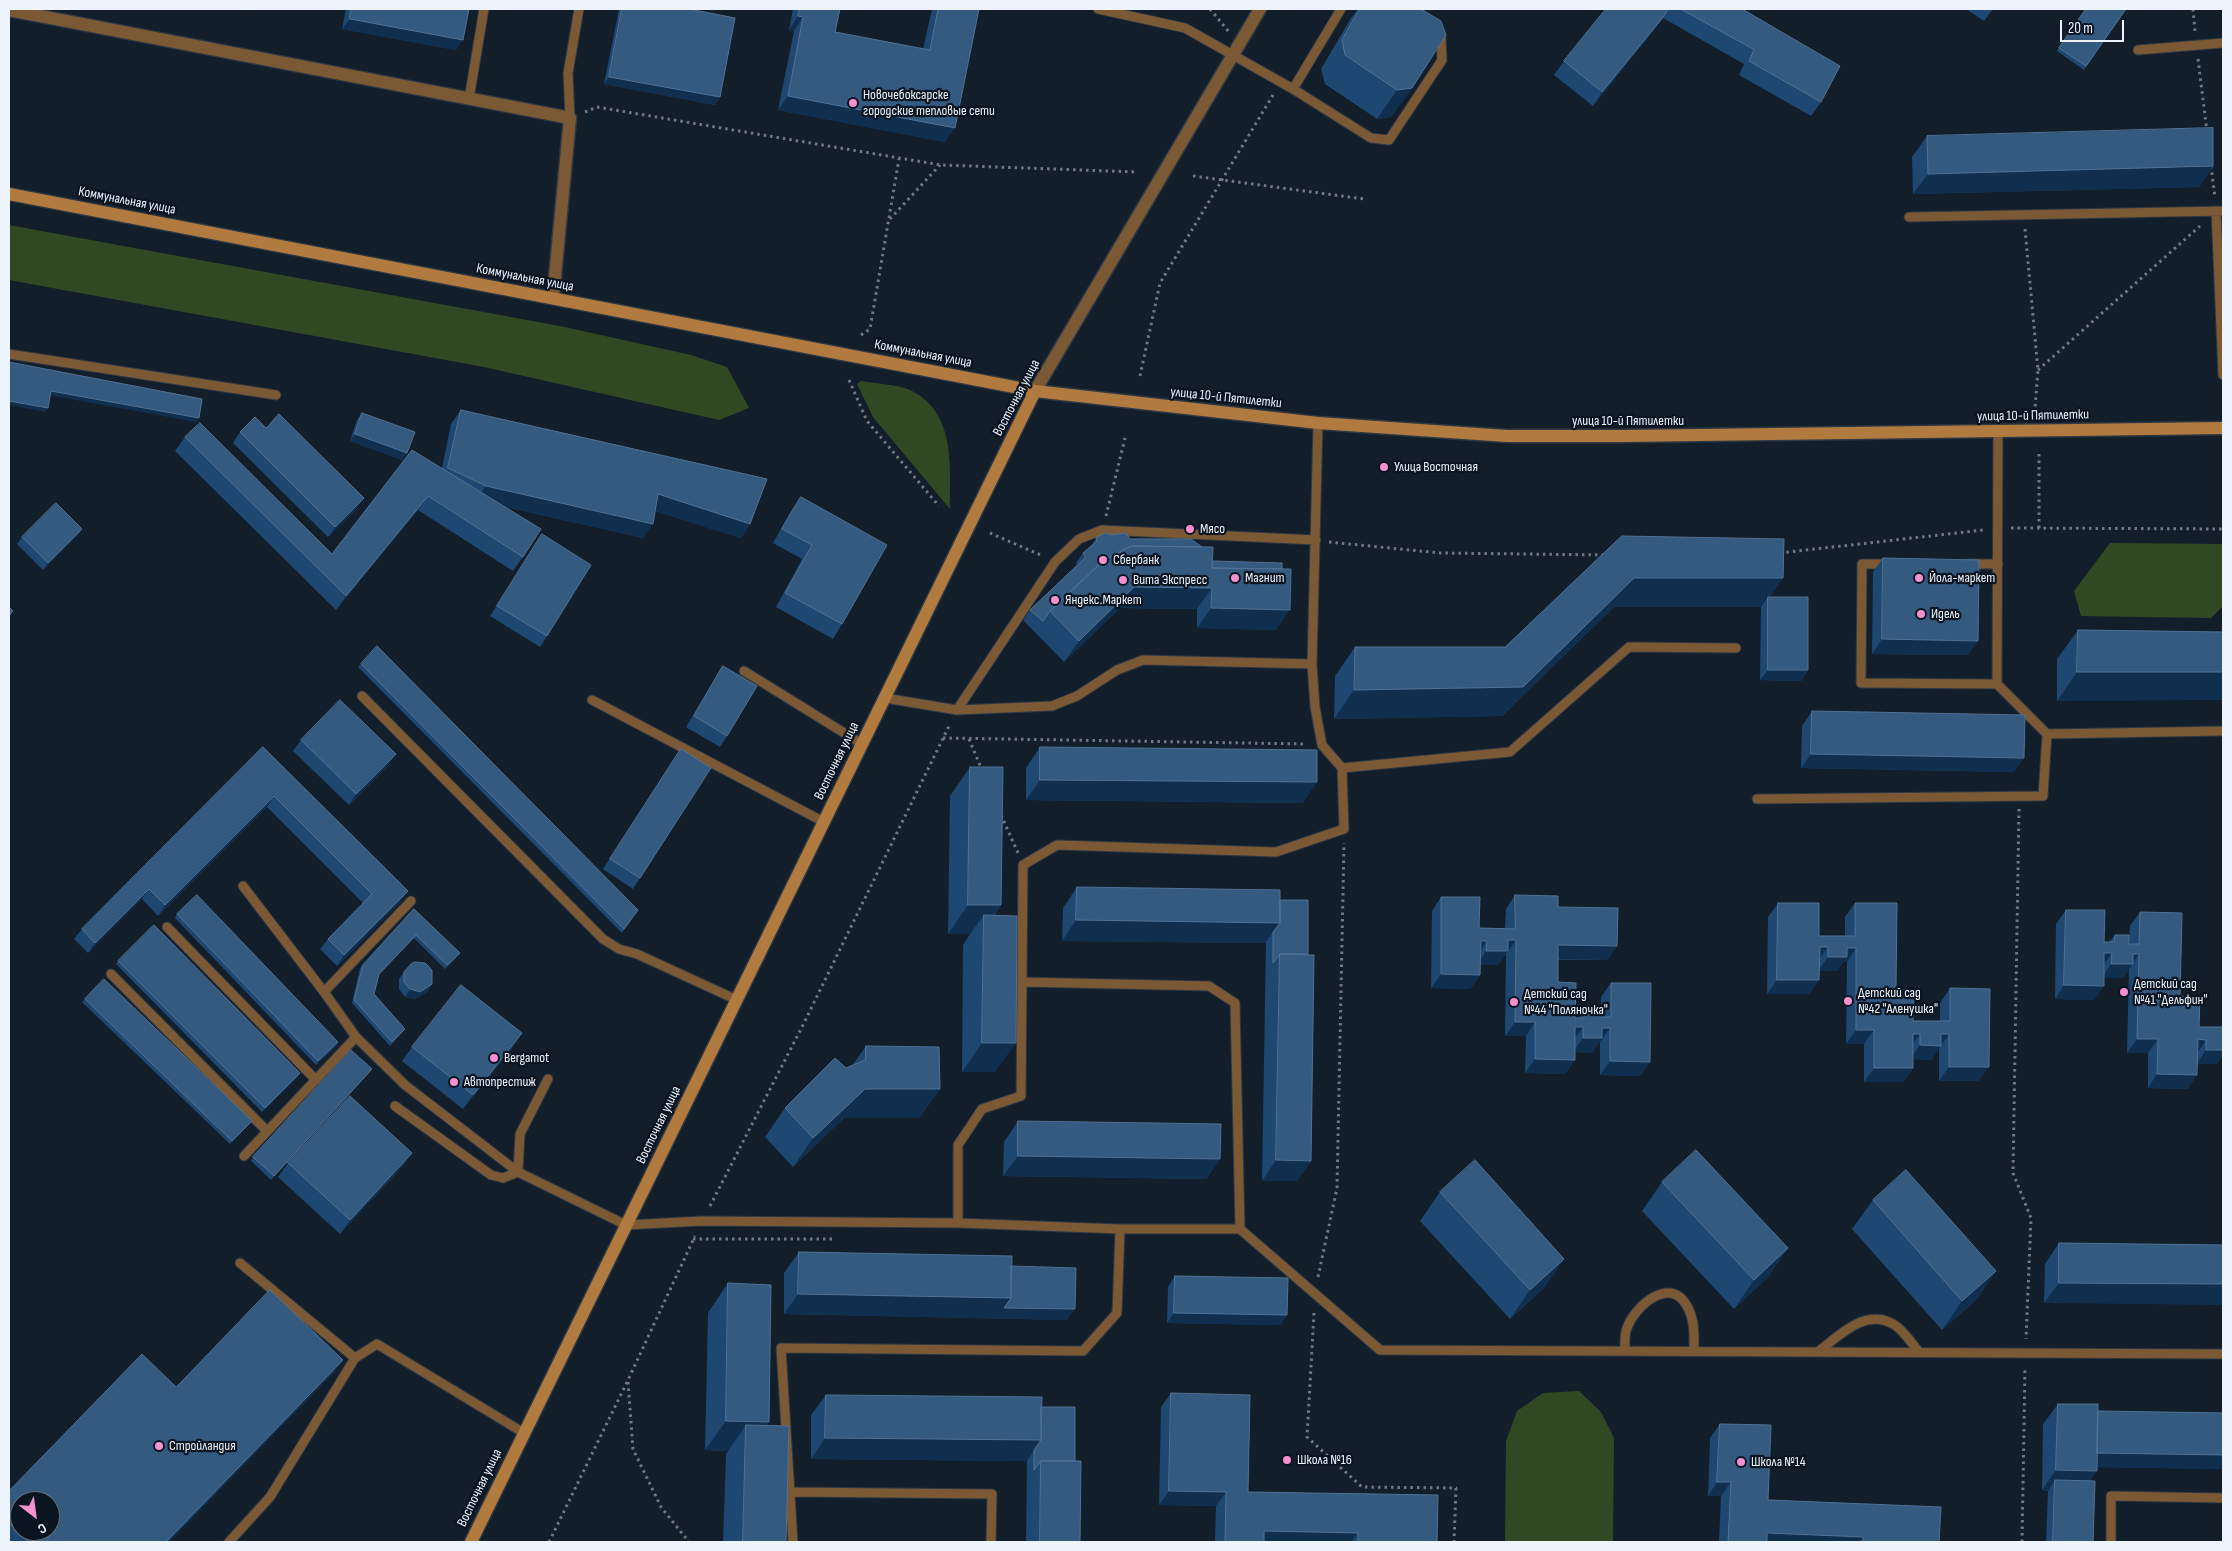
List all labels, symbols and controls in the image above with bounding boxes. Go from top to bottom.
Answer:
scale bar [2062,10,2126,42]
text: 20 m [2068,19,2093,38]
place label: Новочебоксарске городские тепловые сети [863,87,995,120]
marker: Новочебоксарске городские тепловые сети [847,97,859,109]
street label: Коммунальная улица [77,183,177,219]
street label: Коммунальная улица [475,260,575,296]
street label: Коммунальная улица [873,336,973,372]
street label: Восточная улица [990,357,1044,439]
street label: улица 10-й Пятилетки [1169,384,1283,412]
street label: улица 10-й Пятилетки [1977,407,2089,425]
street label: улица 10-й Пятилетки [1572,413,1684,429]
place label: Улица Восточная [1394,459,1478,475]
marker: Улица Восточная [1378,461,1390,473]
place label: Мясо [1200,521,1225,537]
marker: Мясо [1184,523,1196,535]
place label: Сбербанк [1113,552,1159,568]
marker: Сбербанк [1097,554,1109,566]
place label: Магнит [1245,570,1285,586]
place label: Йола-маркет [1929,570,1995,586]
place label: Вита Экспресс [1133,572,1207,588]
marker: Магнит [1229,572,1241,584]
marker: Йола-маркет [1913,572,1925,584]
marker: Вита Экспресс [1117,574,1129,586]
place label: Яндекс.Маркет [1065,592,1142,608]
marker: Яндекс.Маркет [1049,594,1061,606]
place label: Идель [1931,606,1960,622]
marker: Идель [1915,608,1927,620]
street label: Восточная улица [811,719,863,803]
place label: Детский сад №41 "Дельфин" [2134,976,2207,1009]
place label: Детский сад №42 "Аленушка" [1858,985,1938,1018]
place label: Детский сад №44 "Поляночка" [1524,986,1608,1019]
marker: Детский сад №41 "Дельфин" [2118,986,2130,998]
marker: Детский сад №42 "Аленушка" [1842,995,1854,1007]
marker: Детский сад №44 "Поляночка" [1508,996,1520,1008]
place label: Bergamot [504,1050,549,1066]
marker: Bergamot [488,1052,500,1064]
place label: Автопрестиж [464,1074,536,1090]
marker: Автопрестиж [448,1076,460,1088]
street label: Восточная улица [633,1083,685,1167]
place label: Стройландия [169,1438,236,1454]
marker: Стройландия [153,1440,165,1452]
street label: Восточная улица [454,1446,506,1530]
place label: Школа №16 [1297,1452,1352,1468]
marker: Школа №16 [1281,1454,1293,1466]
place label: Школа №14 [1751,1454,1806,1470]
marker: Школа №14 [1735,1456,1747,1468]
north arrow [10,1491,60,1541]
text: С [35,1519,50,1538]

